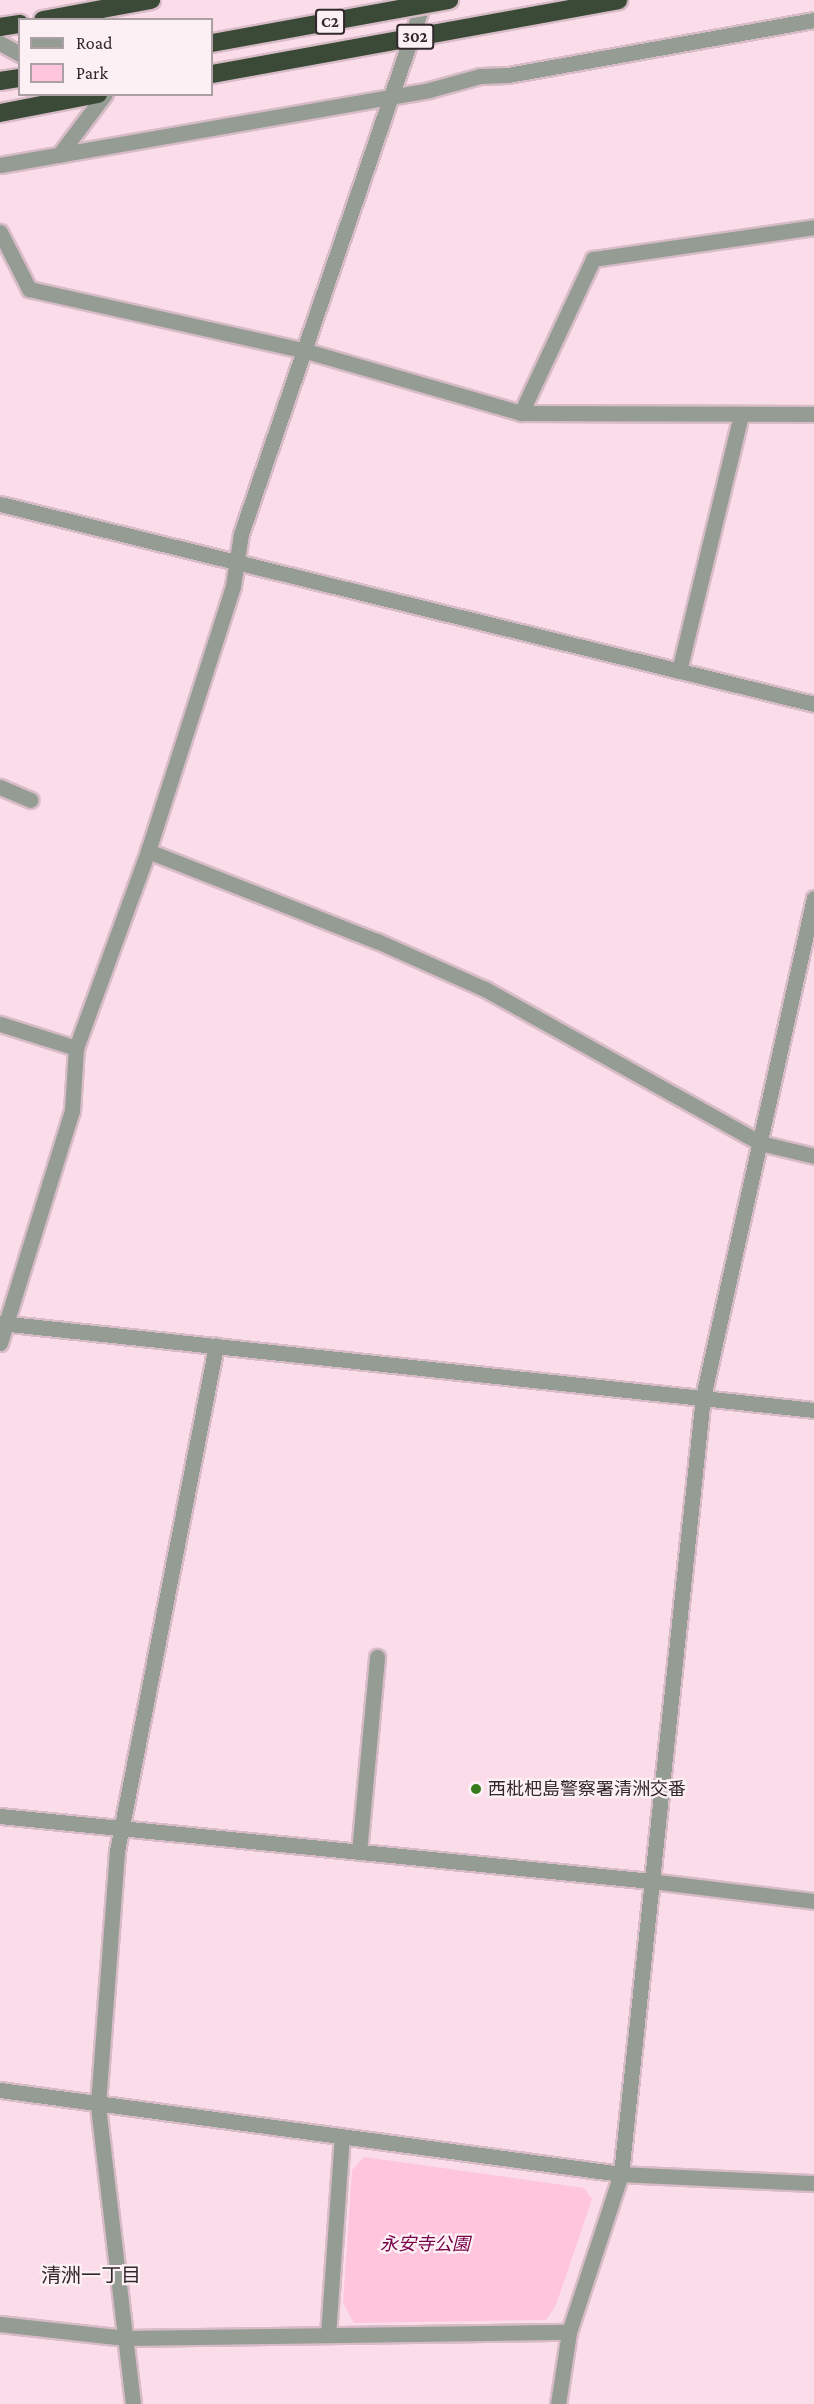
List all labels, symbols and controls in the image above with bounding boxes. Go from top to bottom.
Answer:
road number: C2 [315,9,345,35]
legend [18,18,213,96]
road number: 302 [396,24,434,50]
text: Road [76,33,113,53]
text: Park [76,63,108,83]
place label: 西枇杷島警察署清洲交番 [488,1778,686,1800]
marker: 西枇杷島警察署清洲交番 [469,1782,483,1796]
park label: 永安寺公園 [380,2233,470,2255]
district label: 清洲一丁目 [41,2263,141,2287]

